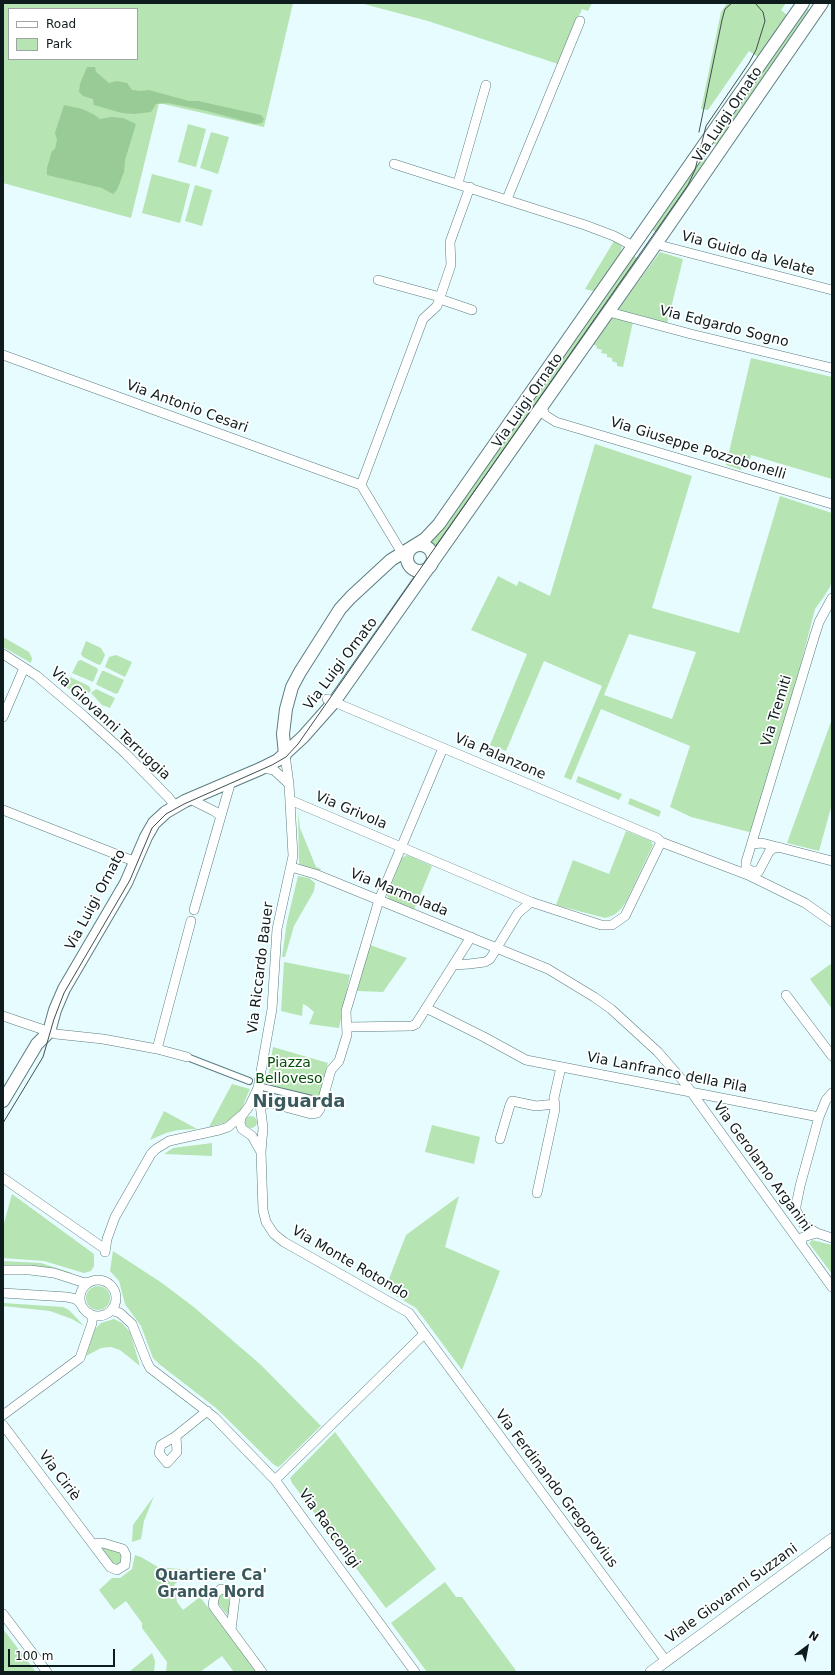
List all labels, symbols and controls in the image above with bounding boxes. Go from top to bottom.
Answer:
legend [8,8,138,60]
text: Road [46,17,76,31]
text: Park [46,37,72,51]
street label: Via Luigi Ornato [690,64,766,166]
street label: Via Guido da Velate [680,228,816,280]
street label: Via Edgardo Sogno [658,303,790,351]
street label: Via Luigi Ornato [489,350,567,452]
street label: Via Antonio Cesari [124,377,250,437]
street label: Via Giuseppe Pozzobonelli [608,414,788,484]
street label: Via Luigi Ornato [301,614,381,714]
street label: Via Giovanni Terruggia [47,664,173,784]
street label: Via Tremiti [758,673,796,749]
street label: Via Palanzone [452,730,548,784]
street label: Via Grivola [313,788,389,834]
street label: Via Luigi Ornato [62,847,130,953]
street label: Via Marmolada [347,866,451,920]
street label: Via Riccardo Bauer [245,901,277,1035]
street label: Via Lanfranco della Pila [585,1049,749,1097]
park label: Piazza Belloveso [255,1055,323,1088]
district label: Niguarda [253,1091,345,1113]
street label: Via Gerolamo Arganini [709,1099,815,1235]
street label: Via Monte Rotondo [289,1223,411,1303]
street label: Via Ferdinando Gregorovius [491,1407,621,1571]
street label: Via Ciriè [35,1448,83,1504]
street label: Via Racconigi [295,1486,363,1572]
street label: Viale Giovanni Suzzani [663,1541,801,1647]
district label: Quartiere Ca' Granda Nord [155,1567,267,1602]
north arrow [787,1627,827,1667]
text: N [806,1628,821,1644]
scale bar [10,1641,117,1667]
text: 100 m [15,1649,53,1663]

